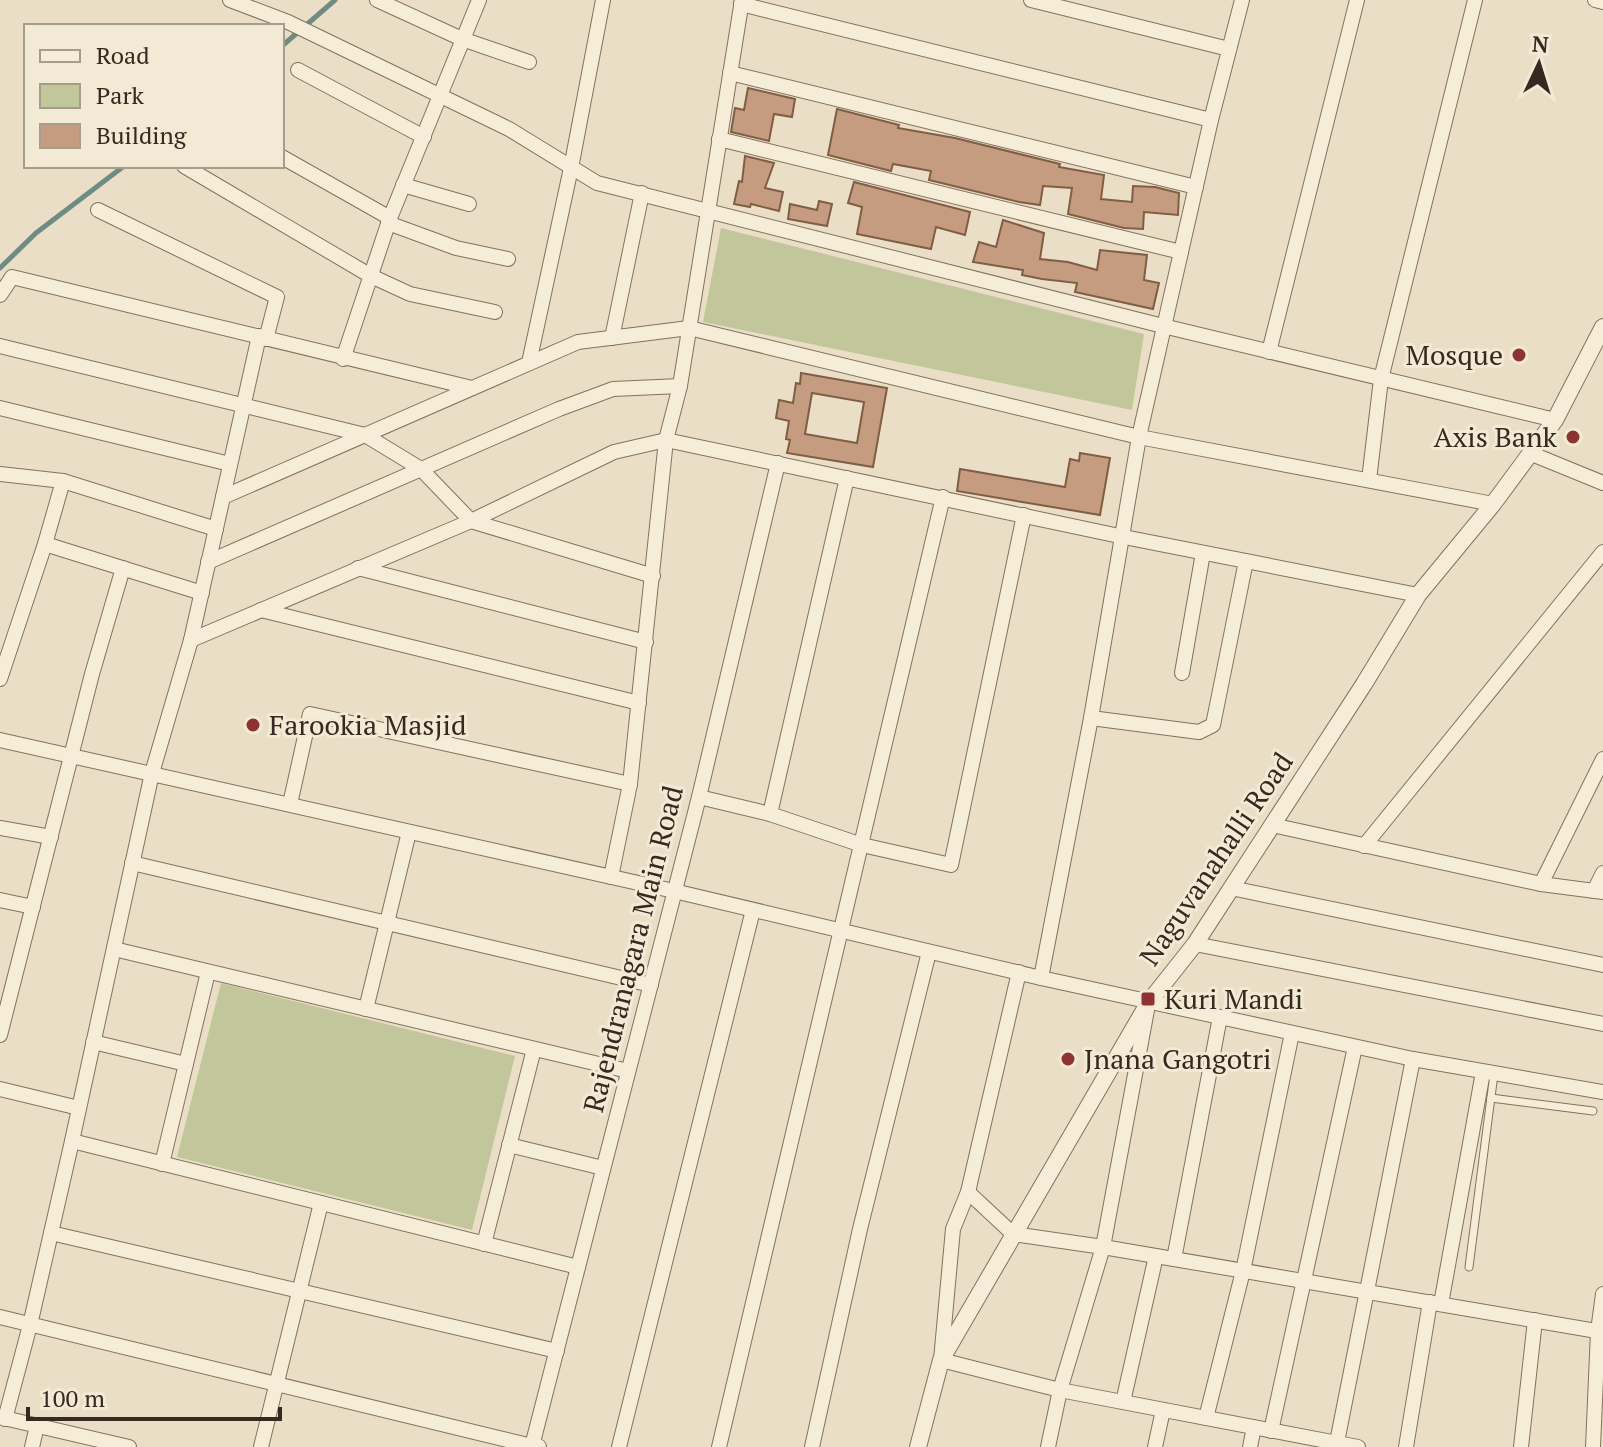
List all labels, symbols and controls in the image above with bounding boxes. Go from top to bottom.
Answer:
legend [24,24,284,168]
north arrow [1499,24,1579,104]
text: N [1531,29,1550,59]
text: Road [96,39,150,71]
text: Park [96,79,145,111]
text: Building [96,119,187,151]
place label: Mosque [1406,336,1503,373]
marker: Mosque [1510,346,1528,364]
place label: Axis Bank [1434,418,1558,455]
marker: Axis Bank [1564,428,1582,446]
place label: Farookia Masjid [269,706,467,743]
marker: Farookia Masjid [244,716,262,734]
street label: Naguvanahalli Road [1130,745,1301,973]
street label: Rajendranagara Main Road [574,782,691,1116]
place label: Kuri Mandi [1164,980,1303,1017]
marker: Kuri Mandi [1139,990,1157,1008]
place label: Jnana Gangotri [1084,1040,1271,1077]
marker: Jnana Gangotri [1059,1050,1077,1068]
scale bar [28,1371,280,1421]
text: 100 m [40,1382,105,1414]

